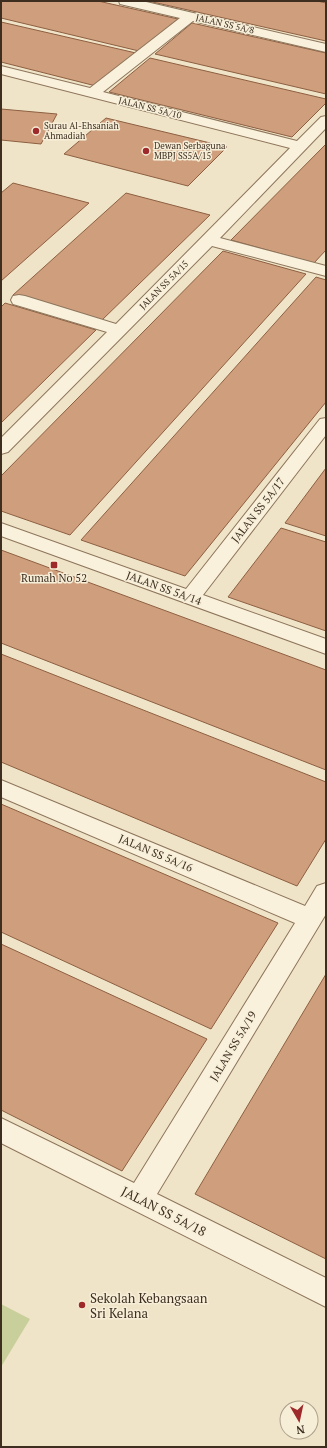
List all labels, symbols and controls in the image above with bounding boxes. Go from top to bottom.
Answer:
street label: JALAN SS 5A/8 [195,11,256,37]
street label: JALAN SS 5A/10 [117,94,183,122]
place label: Surau Al-Ehsaniah Ahmadiah [44,120,119,142]
marker: Surau Al-Ehsaniah Ahmadiah [31,126,41,136]
place label: Dewan Serbaguna MBPJ SS5A/15 [154,140,226,162]
marker: Dewan Serbaguna MBPJ SS5A/15 [141,146,151,156]
street label: JALAN SS 5A/15 [137,258,191,312]
street label: JALAN SS 5A/17 [228,475,288,545]
marker: Rumah No 52 [49,560,59,570]
street label: JALAN SS 5A/14 [125,568,204,608]
place label: Rumah No 52 [21,571,87,585]
street label: JALAN SS 5A/16 [117,831,195,875]
street label: JALAN SS 5A/19 [207,1008,259,1083]
street label: JALAN SS 5A/18 [118,1182,210,1240]
place label: Sekolah Kebangsaan Sri Kelana [90,1289,208,1322]
marker: Sekolah Kebangsaan Sri Kelana [77,1300,87,1310]
north arrow [279,1400,319,1440]
text: N [295,1422,306,1438]

